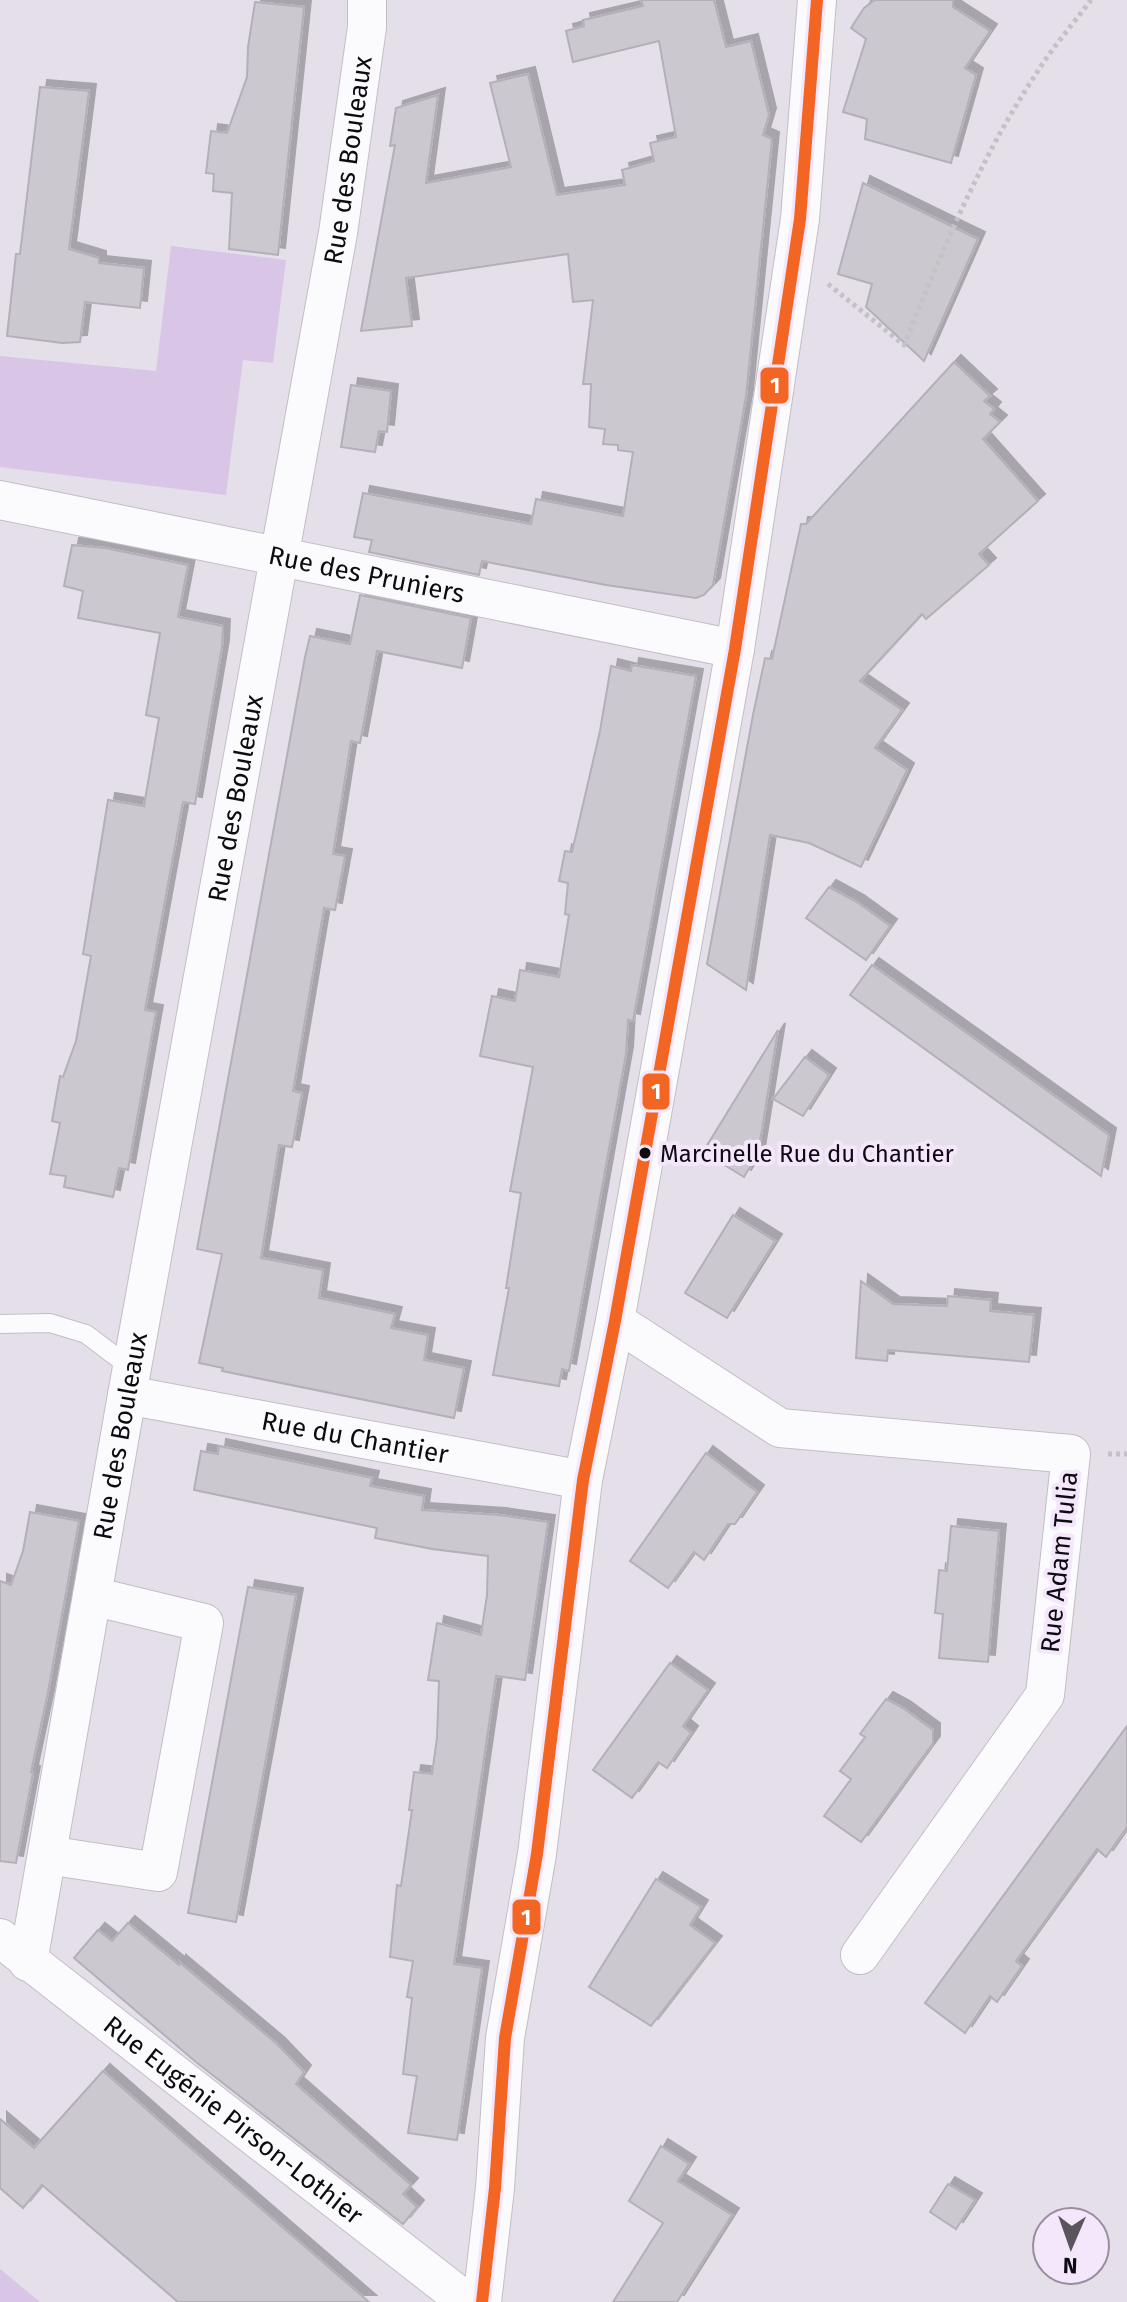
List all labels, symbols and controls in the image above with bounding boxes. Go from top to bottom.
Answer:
street label: Rue des Bouleaux [318,54,379,267]
line badge: 1 [759,366,790,405]
text: 1 [770,372,780,399]
street label: Rue des Pruniers [266,540,467,610]
street label: Rue des Bouleaux [202,692,270,905]
line badge: 1 [641,1072,671,1111]
text: 1 [651,1078,661,1105]
place label: Marcinelle Rue du Chantier [660,1140,955,1168]
marker: Marcinelle Rue du Chantier [637,1145,653,1161]
street label: Rue des Bouleaux [87,1329,154,1542]
street label: Rue du Chantier [259,1405,451,1471]
street label: Rue Adam Tulia [1035,1470,1084,1654]
line badge: 1 [511,1898,542,1936]
text: 1 [521,1904,531,1931]
street label: Rue Eugénie Pirson-Lothier [97,2010,369,2231]
north arrow [1031,2206,1111,2286]
text: N [1063,2252,1078,2279]

